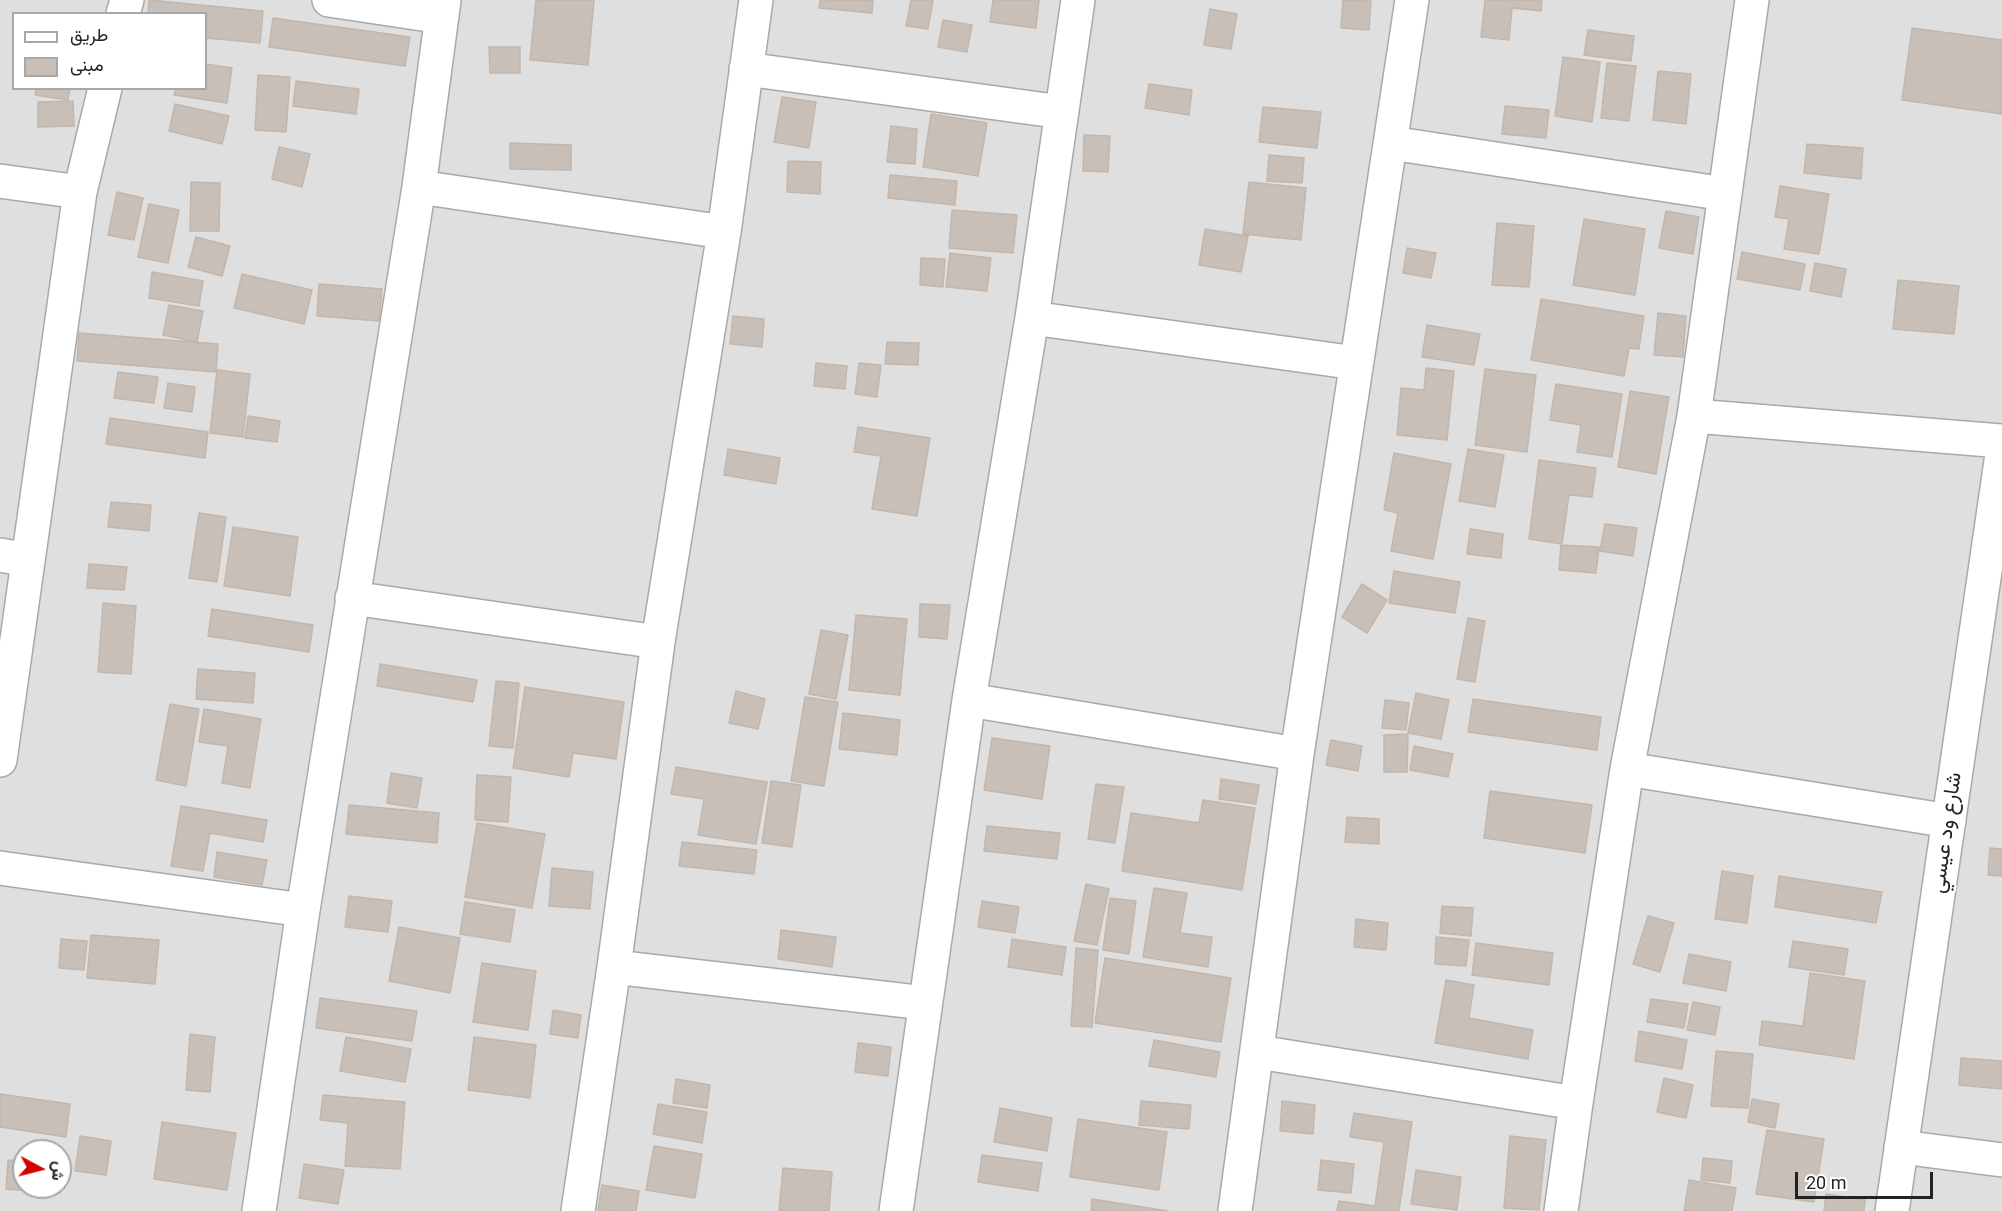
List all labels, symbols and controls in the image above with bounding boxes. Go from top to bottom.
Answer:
legend [12,12,207,90]
text: طريق [70,24,108,45]
text: مبنى [70,54,104,75]
street label: شارع ود عيسي [1926,771,1968,895]
north arrow [12,1139,72,1199]
text: ش [48,1160,69,1182]
scale bar [1798,1160,1936,1198]
text: 20 m [1806,1172,1846,1193]

